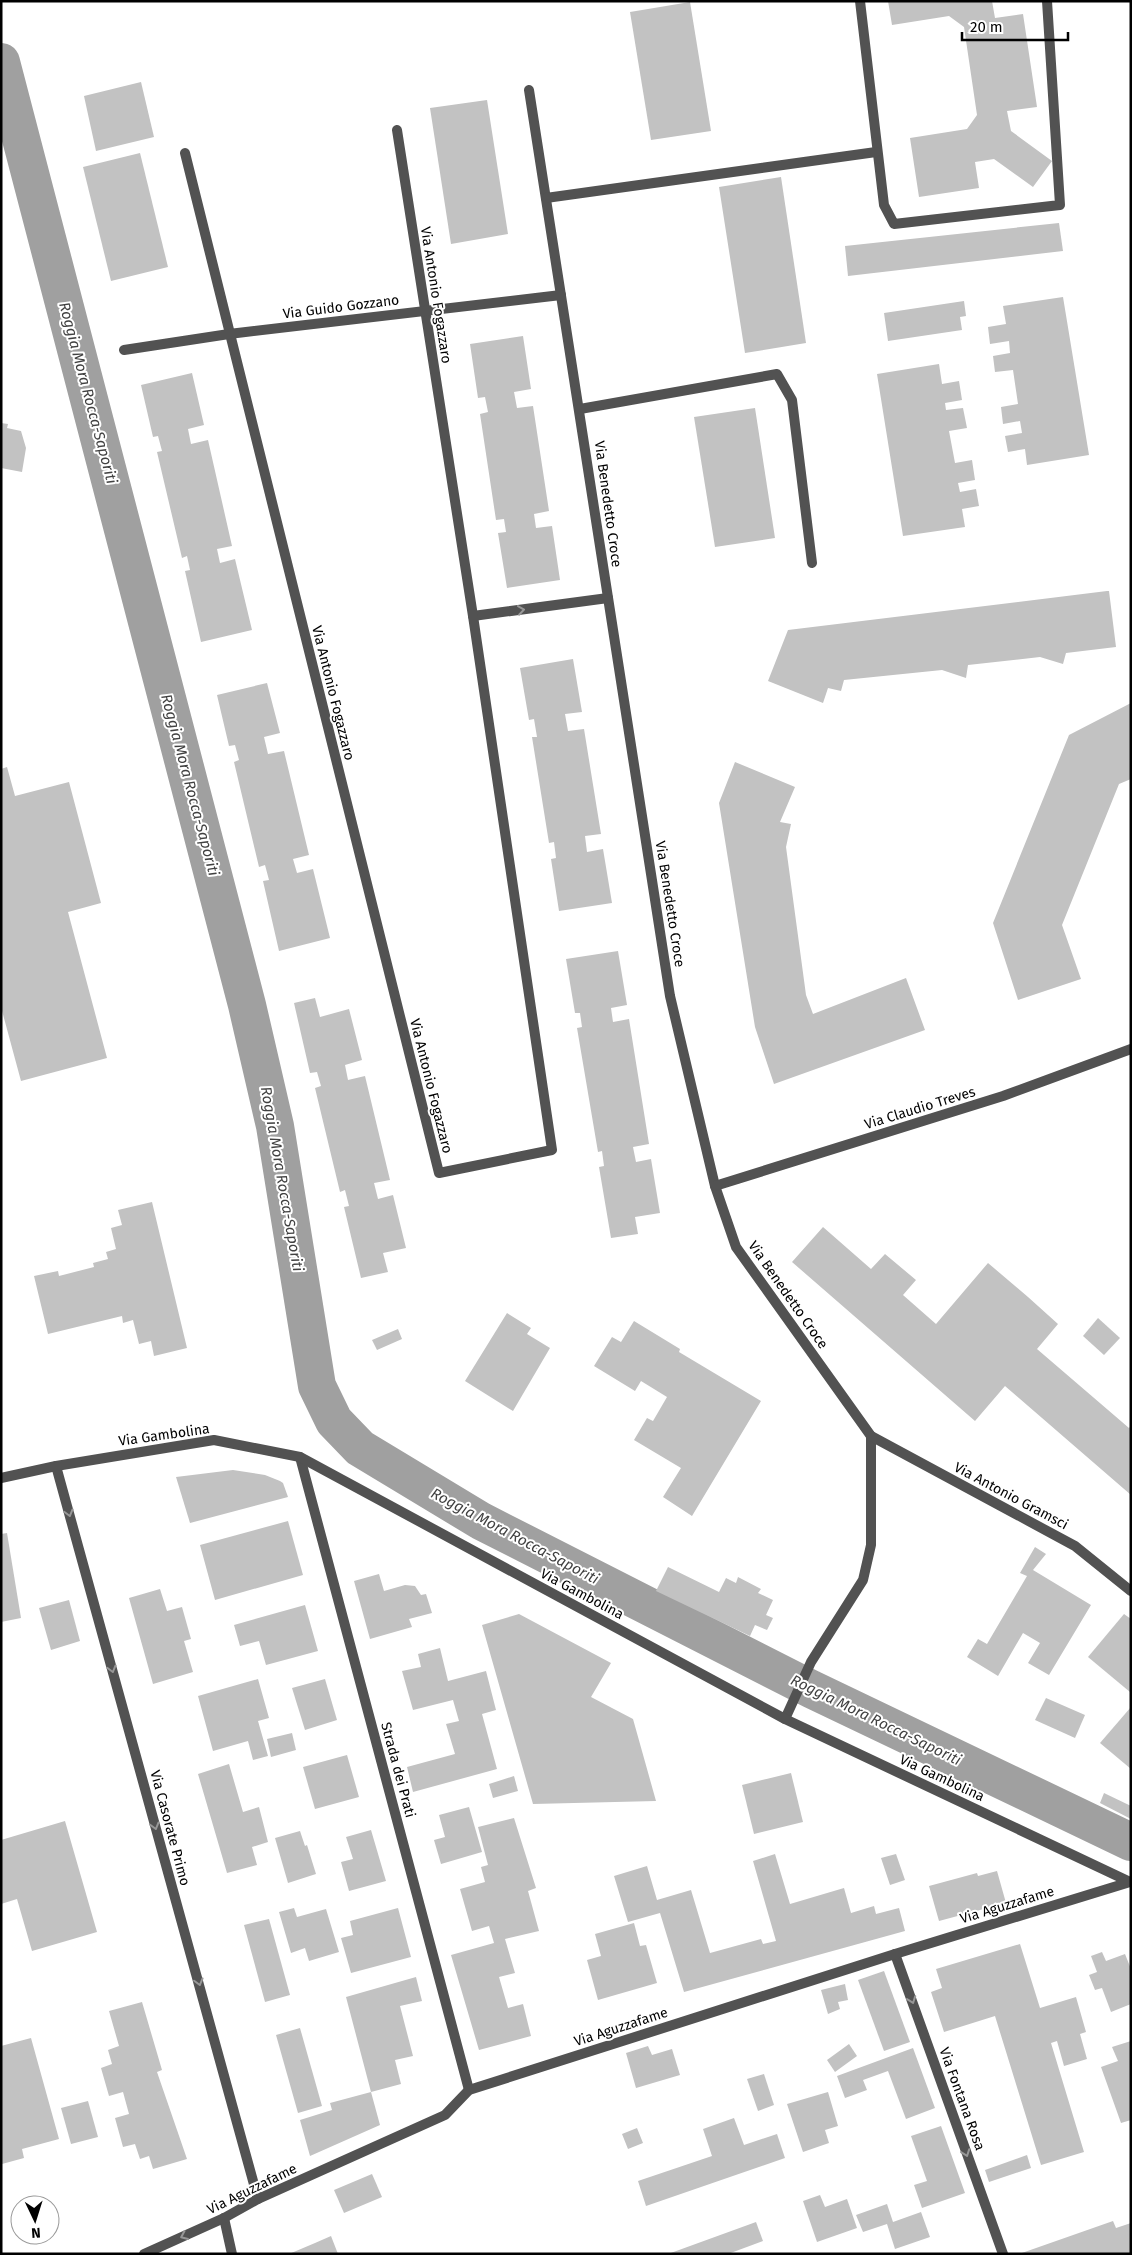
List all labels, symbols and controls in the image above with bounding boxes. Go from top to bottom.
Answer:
scale bar [962,10,1068,42]
text: 20 m [970,18,1003,36]
street label: Via Antonio Fogazzaro [417,225,455,365]
street label: Via Guido Gozzano [282,291,400,323]
water label: Roggia Mora Rocca-Saporiti [55,300,121,486]
street label: Via Benedetto Croce [591,440,625,568]
one-way arrow [518,605,526,616]
street label: Via Antonio Fogazzaro [308,624,358,762]
water label: Roggia Mora Rocca-Saporiti [157,692,223,878]
street label: Via Benedetto Croce [652,840,688,968]
street label: Via Antonio Fogazzaro [406,1017,456,1155]
street label: Via Claudio Treves [862,1083,978,1133]
water label: Roggia Mora Rocca-Saporiti [257,1085,307,1273]
street label: Via Benedetto Croce [744,1238,832,1352]
street label: Via Gambolina [117,1420,211,1450]
street label: Via Antonio Gramsci [951,1459,1071,1533]
water label: Roggia Mora Rocca-Saporiti [428,1484,602,1588]
one-way arrow [63,1508,73,1516]
street label: Via Gambolina [537,1565,627,1623]
one-way arrow [106,1665,117,1674]
water label: Roggia Mora Rocca-Saporiti [788,1671,964,1769]
street label: Strada dei Prati [377,1720,419,1820]
street label: Via Gambolina [897,1751,987,1805]
street label: Via Casorate Primo [146,1768,194,1888]
one-way arrow [150,1821,160,1829]
street label: Via Aguzzafame [958,1883,1056,1927]
one-way arrow [193,1978,203,1986]
one-way arrow [906,1995,916,2004]
street label: Via Aguzzafame [572,2004,670,2050]
street label: Via Fontana Rosa [935,2045,989,2153]
one-way arrow [961,2148,971,2157]
street label: Via Aguzzafame [204,2160,300,2218]
north arrow [10,2195,60,2245]
text: N [31,2224,41,2241]
one-way arrow [180,2230,189,2240]

